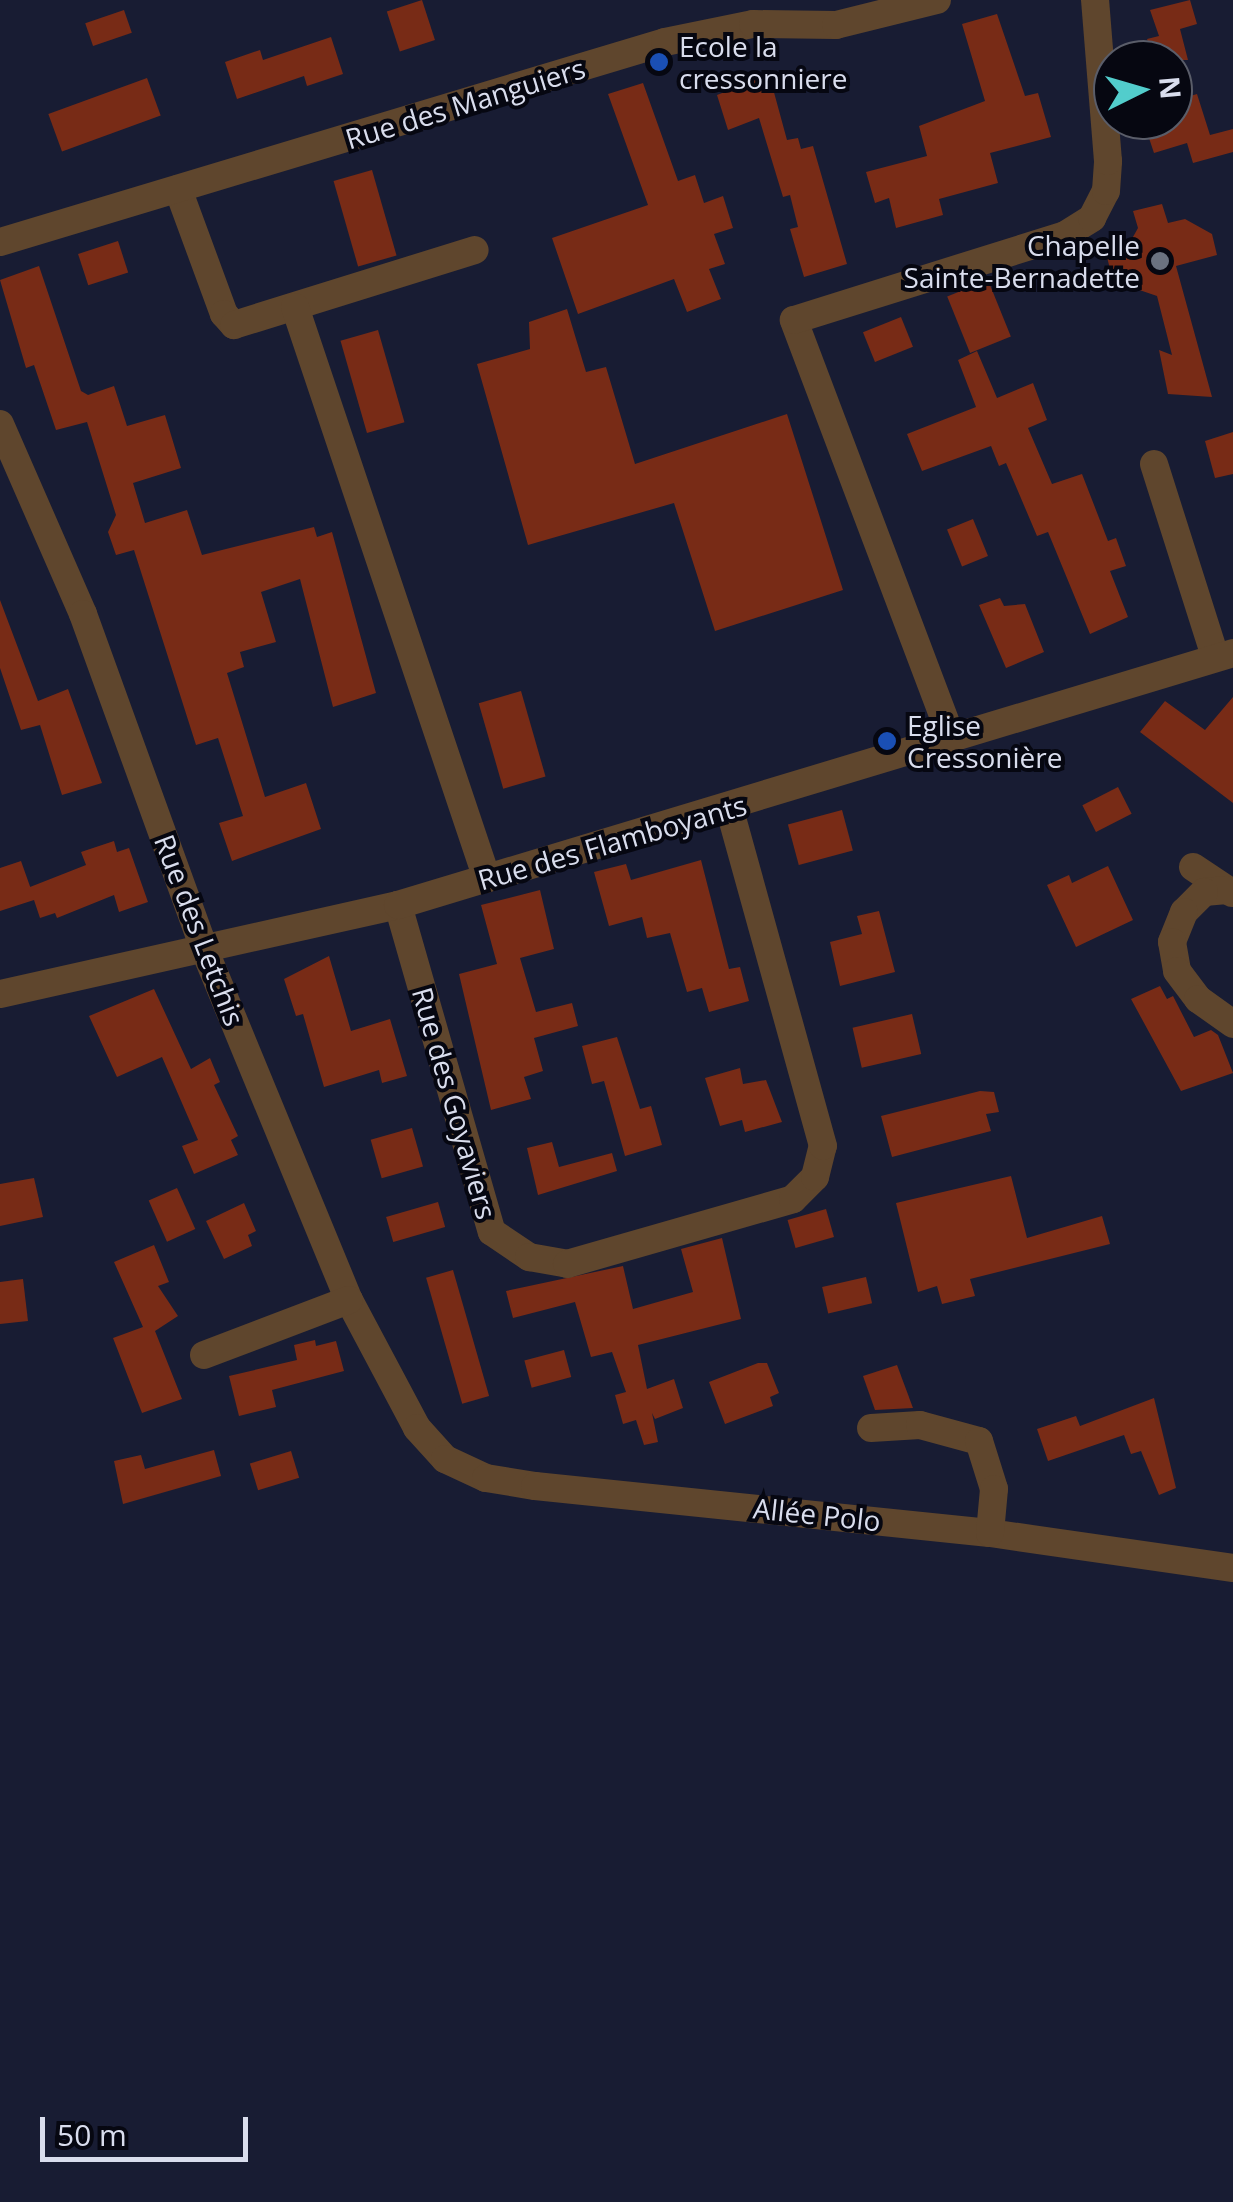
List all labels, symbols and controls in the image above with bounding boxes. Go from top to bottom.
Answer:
place label: Ecole la cressonniere [679,29,847,95]
north arrow [1093,40,1193,140]
street label: Rue des Manguiers [341,51,589,155]
marker: Ecole la cressonniere [648,51,670,73]
text: N [1151,75,1191,101]
place label: Chapelle Sainte-Bernadette [904,228,1140,294]
marker: Chapelle Sainte-Bernadette [1149,250,1171,272]
place label: Eglise Cressonière [907,708,1062,774]
marker: Eglise Cressonière [876,730,898,752]
street label: Rue des Flamboyants [474,788,750,896]
street label: Rue des Letchis [148,830,252,1030]
street label: Rue des Goyaviers [406,983,504,1223]
street label: Allée Polo [752,1491,882,1537]
scale bar [45,2097,252,2159]
text: 50 m [57,2114,127,2155]

